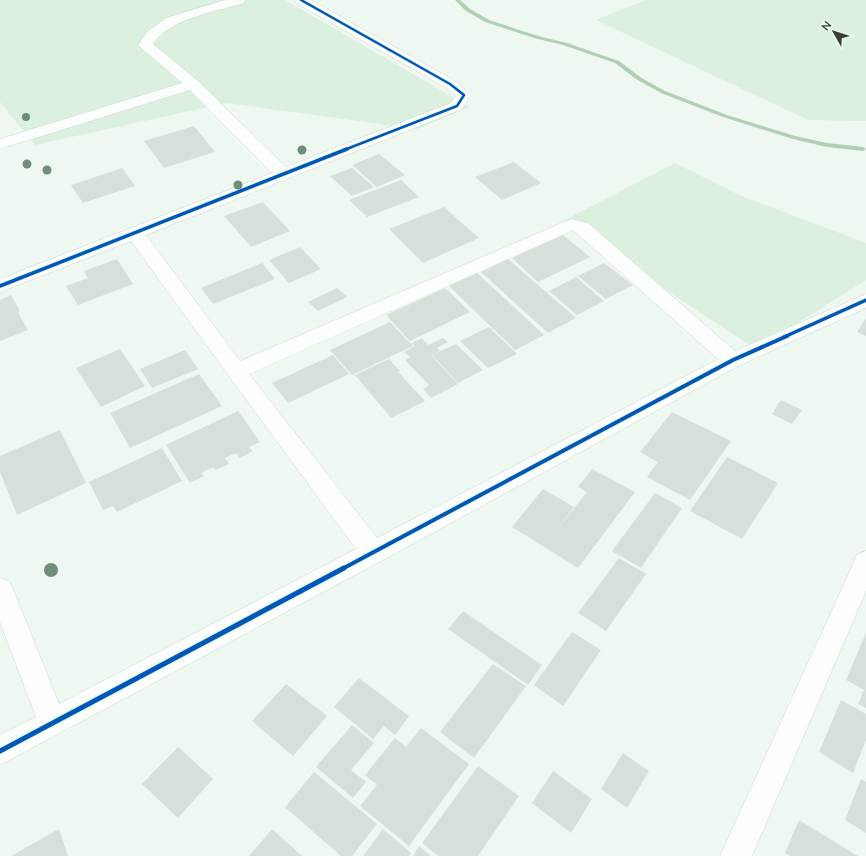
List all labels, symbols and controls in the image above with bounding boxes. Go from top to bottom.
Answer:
north arrow [814,12,854,52]
text: N [818,18,834,33]

